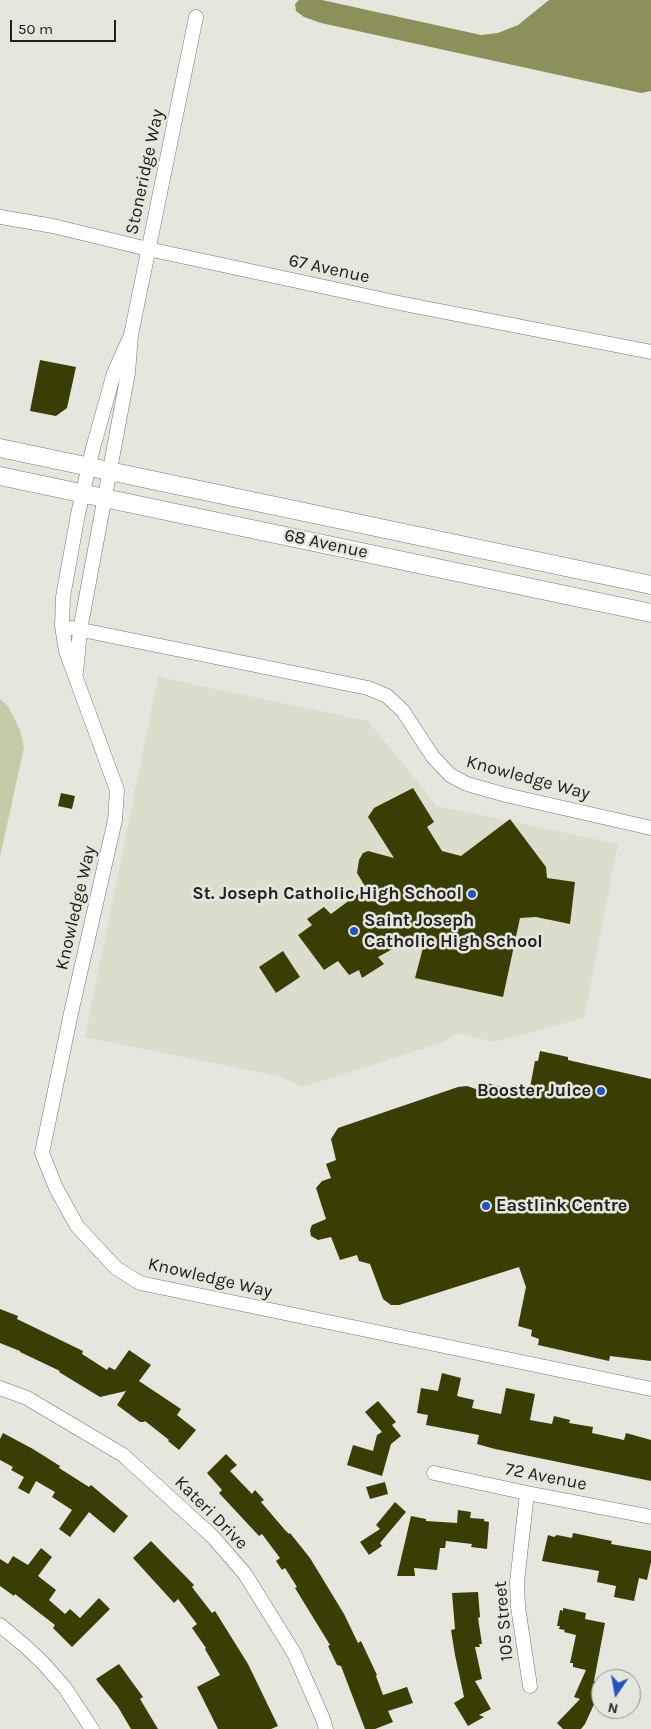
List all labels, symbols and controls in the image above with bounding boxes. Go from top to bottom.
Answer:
scale bar [12,10,119,42]
text: 50 m [18,20,53,38]
street label: Stoneridge Way [121,107,169,237]
street label: 67 Avenue [287,250,371,288]
street label: 68 Avenue [282,525,370,563]
street label: Knowledge Way [464,751,592,805]
street label: Knowledge Way [51,844,101,972]
place label: St. Joseph Catholic High School [192,883,462,905]
marker: St. Joseph Catholic High School [466,888,478,900]
place label: Saint Joseph Catholic High School [364,910,543,952]
marker: Saint Joseph Catholic High School [348,925,360,937]
place label: Booster Juice [477,1080,591,1102]
marker: Booster Juice [595,1085,607,1097]
place label: Eastlink Centre [496,1195,627,1217]
marker: Eastlink Centre [480,1200,492,1212]
street label: Knowledge Way [146,1253,274,1303]
street label: 72 Avenue [503,1459,589,1495]
street label: Kateri Drive [170,1472,252,1554]
street label: 105 Street [490,1580,518,1662]
north arrow [591,1669,641,1719]
text: N [606,1699,620,1718]

